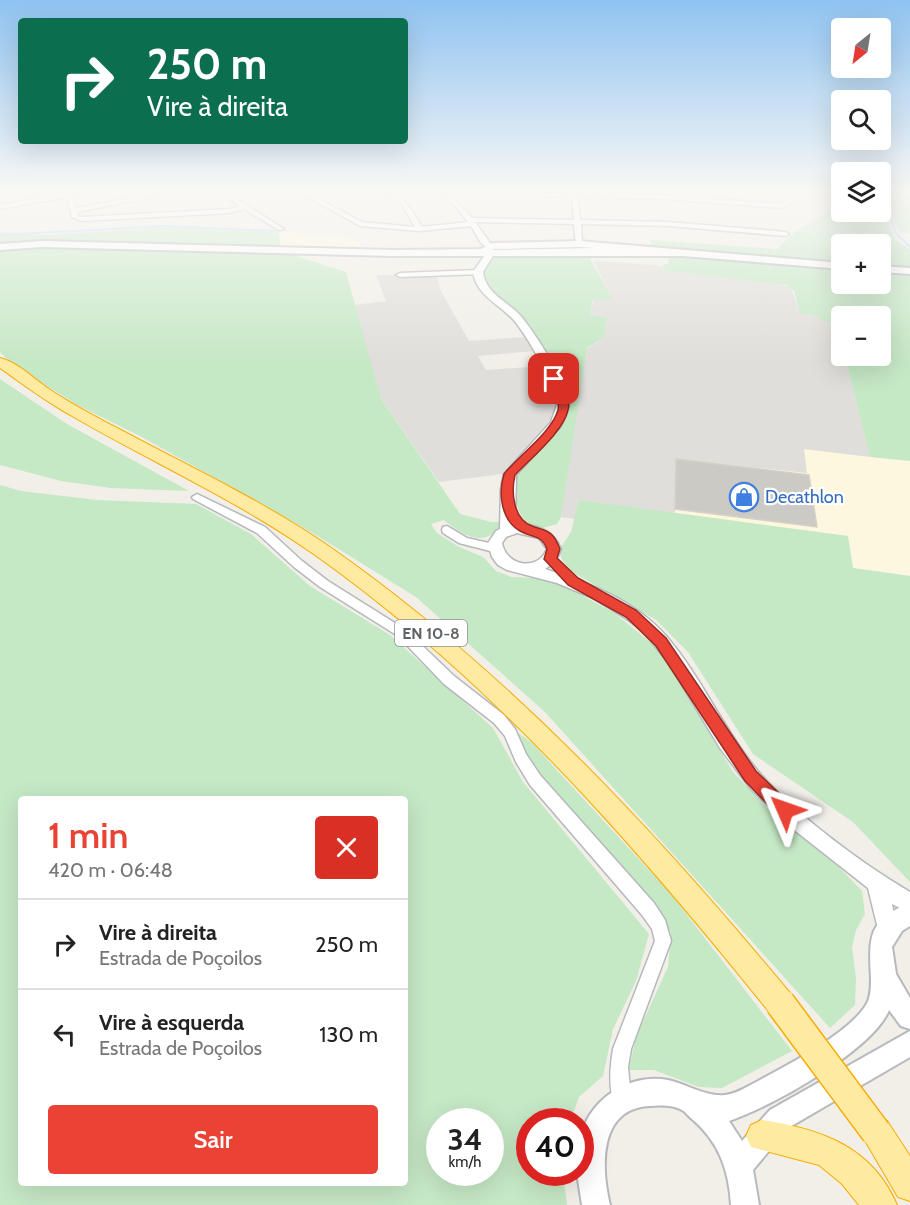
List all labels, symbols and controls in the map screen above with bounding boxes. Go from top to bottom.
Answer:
north arrow [831,18,891,78]
map controls [831,18,891,366]
text: 250 m [147,38,267,90]
icon: right [48,42,126,120]
text: Vire à direita [147,90,288,123]
button: search [831,90,891,150]
button: layers [831,162,891,222]
button: + [831,234,891,294]
button: − [831,306,891,366]
pin [528,353,579,404]
icon: arrive [537,362,570,395]
shop icon: Decathlon [728,481,760,513]
place label: Decathlon [765,486,844,508]
road number: EN 10-8 [395,620,467,646]
position arrow [753,778,817,842]
text: 1 min [48,813,128,857]
button: close [315,816,378,879]
text: 420 m · 06:48 [48,858,173,882]
text: Vire à direita [99,919,217,946]
icon: right [48,928,81,961]
text: 250 m [315,931,378,958]
text: Estrada de Poçoilos [99,946,262,970]
text: Vire à esquerda [99,1009,244,1036]
icon: left [48,1018,81,1051]
text: 130 m [319,1021,378,1048]
text: Estrada de Poçoilos [99,1036,262,1060]
button: Sair [48,1105,378,1174]
speed limit sign: 40 [516,1108,594,1186]
text: 34 [448,1121,482,1158]
text: km/h [449,1153,481,1171]

